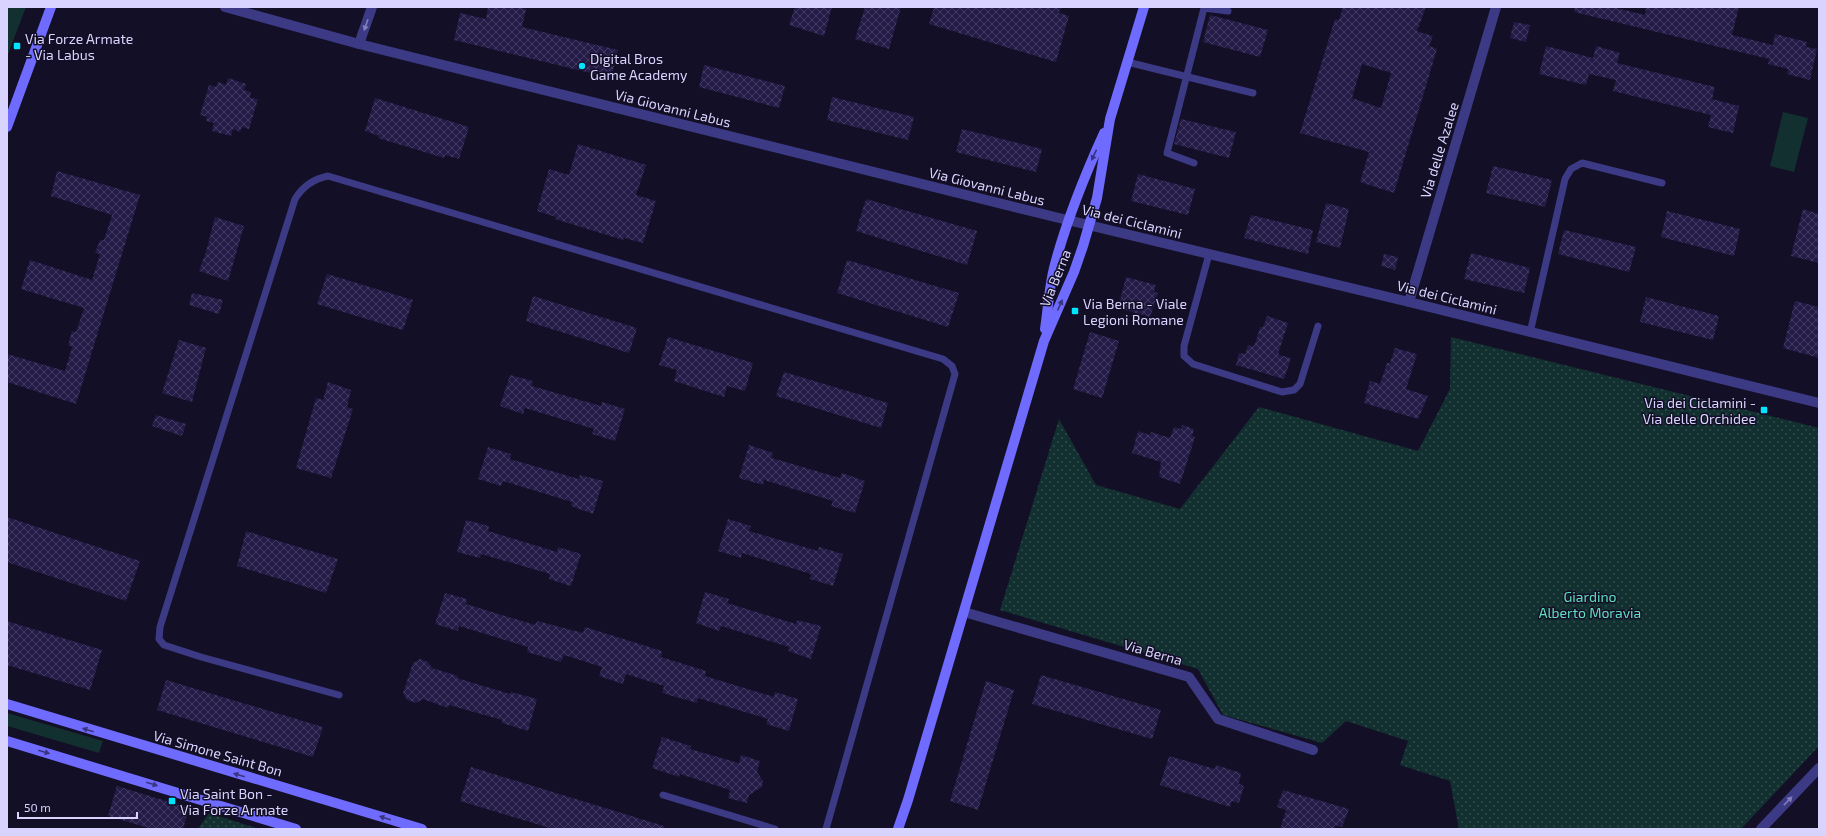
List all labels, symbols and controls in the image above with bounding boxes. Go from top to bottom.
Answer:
one-way arrow [362,20,368,32]
place label: Via Forze Armate - Via Labus [25,30,133,63]
marker: Via Forze Armate - Via Labus [12,41,22,51]
place label: Digital Bros Game Academy [590,50,688,83]
marker: Digital Bros Game Academy [577,61,587,71]
street label: Via Giovanni Labus [613,85,733,131]
street label: Via delle Azalee [1416,100,1462,200]
one-way arrow [1091,149,1097,160]
street label: Via Giovanni Labus [927,163,1047,209]
street label: Via dei Ciclamini [1080,200,1184,242]
street label: Via Berna [1036,247,1074,309]
street label: Via dei Ciclamini [1395,276,1499,318]
place label: Via Berna - Viale Legioni Romane [1083,295,1187,328]
one-way arrow [1057,300,1063,311]
marker: Via Berna - Viale Legioni Romane [1070,306,1080,316]
place label: Via dei Ciclamini - Via delle Orchidee [1642,394,1756,427]
marker: Via dei Ciclamini - Via delle Orchidee [1759,405,1769,415]
park label: Giardino Alberto Moravia [1539,588,1641,621]
street label: Via Berna [1122,635,1184,669]
one-way arrow [82,726,94,732]
street label: Via Simone Saint Bon [151,726,285,780]
one-way arrow [39,749,51,755]
one-way arrow [233,772,245,778]
one-way arrow [147,782,159,788]
place label: Via Saint Bon - Via Forze Armate [180,785,288,818]
scale bar [18,794,137,820]
marker: Via Saint Bon - Via Forze Armate [167,796,177,806]
one-way arrow [1783,796,1793,806]
text: 50 m [24,800,51,814]
one-way arrow [379,815,391,821]

